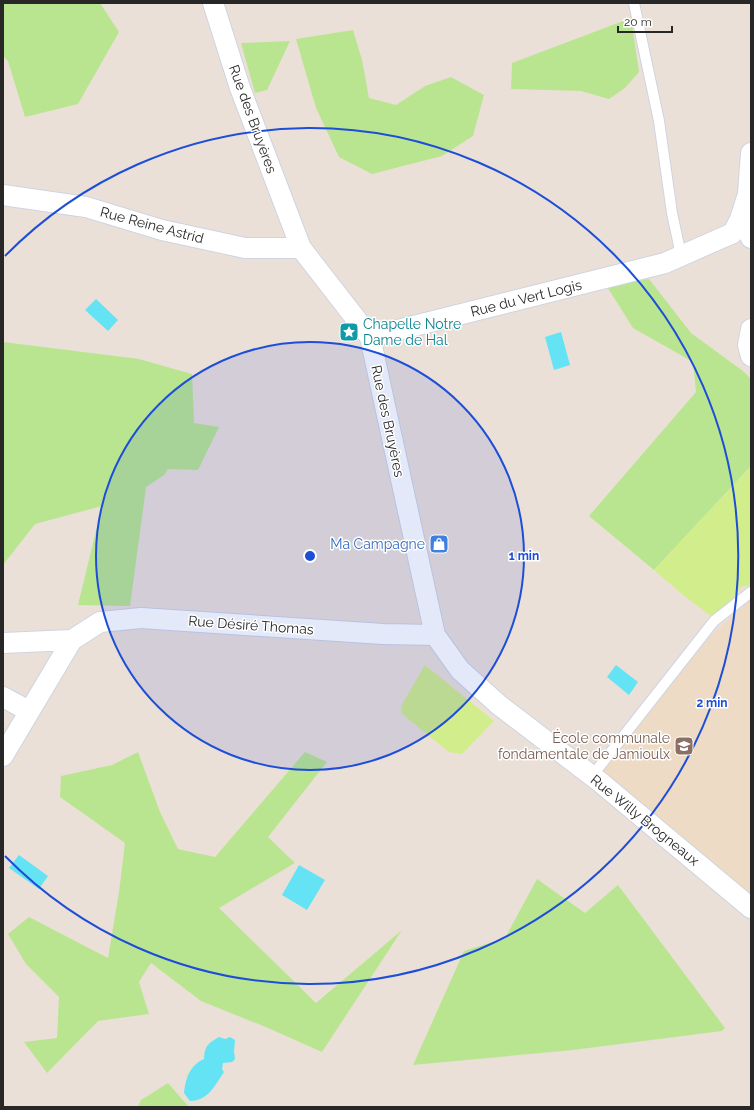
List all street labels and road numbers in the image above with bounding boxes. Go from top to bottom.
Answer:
street label: Rue des Bruyères [226,63,280,176]
street label: Rue Reine Astrid [99,204,205,246]
street label: Rue du Vert Logis [469,276,583,320]
street label: Rue des Bruyères [368,363,408,479]
street label: Rue Désiré Thomas [188,613,314,637]
street label: Rue Willy Brogneaux [588,771,702,869]

